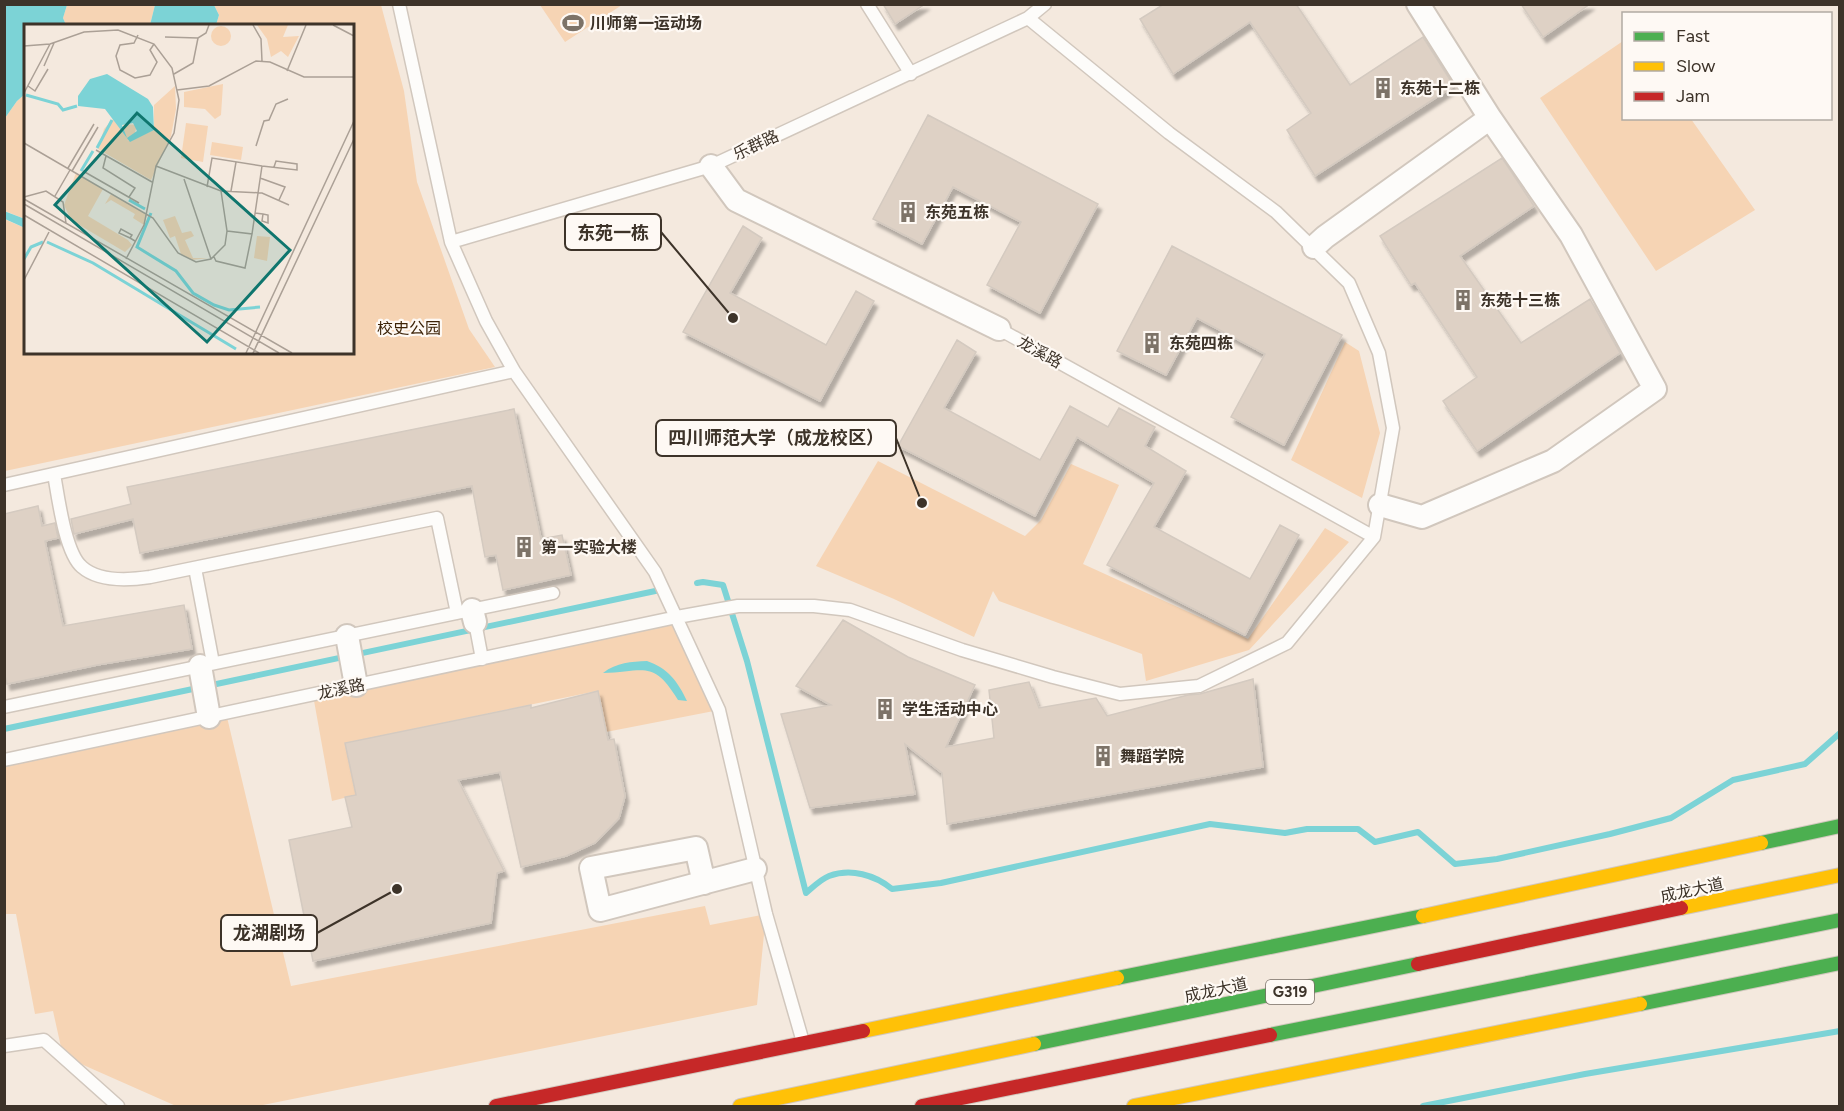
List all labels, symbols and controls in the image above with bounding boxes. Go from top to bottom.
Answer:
sports icon: 川师第一运动场 [561,11,585,35]
legend [1622,12,1832,120]
place label: 川师第一运动场 [590,14,702,33]
inset map [24,24,354,354]
text: Fast [1676,25,1710,47]
text: Slow [1676,55,1715,77]
building icon: 东苑十二栋 [1371,76,1395,100]
place label: 东苑十二栋 [1400,79,1480,98]
text: Jam [1676,85,1710,107]
street label: 乐群路 [730,126,782,164]
building icon: 东苑五栋 [896,200,920,224]
place label: 东苑五栋 [925,203,989,222]
callout: 东苑一栋 [565,214,661,250]
text: 东苑一栋 [577,222,649,244]
building icon: 东苑十三栋 [1451,288,1475,312]
place label: 东苑十三栋 [1480,291,1560,310]
park label: 校史公园 [377,319,441,338]
building icon: 东苑四栋 [1140,331,1164,355]
street label: 龙溪路 [1014,332,1066,372]
place label: 东苑四栋 [1169,334,1233,353]
callout: 四川师范大学（成龙校区） [656,420,896,456]
text: 四川师范大学（成龙校区） [668,427,884,449]
building icon: 第一实验大楼 [512,535,536,559]
place label: 第一实验大楼 [541,538,637,557]
street label: 龙溪路 [316,675,366,703]
building icon: 学生活动中心 [873,697,897,721]
place label: 学生活动中心 [902,700,998,719]
building icon: 舞蹈学院 [1091,744,1115,768]
place label: 舞蹈学院 [1120,747,1184,766]
street label: 成龙大道 [1659,874,1725,906]
callout: 龙湖剧场 [221,915,317,951]
text: 龙湖剧场 [233,922,305,944]
street label: 成龙大道 [1183,974,1249,1006]
road number: G319 [1266,980,1314,1004]

